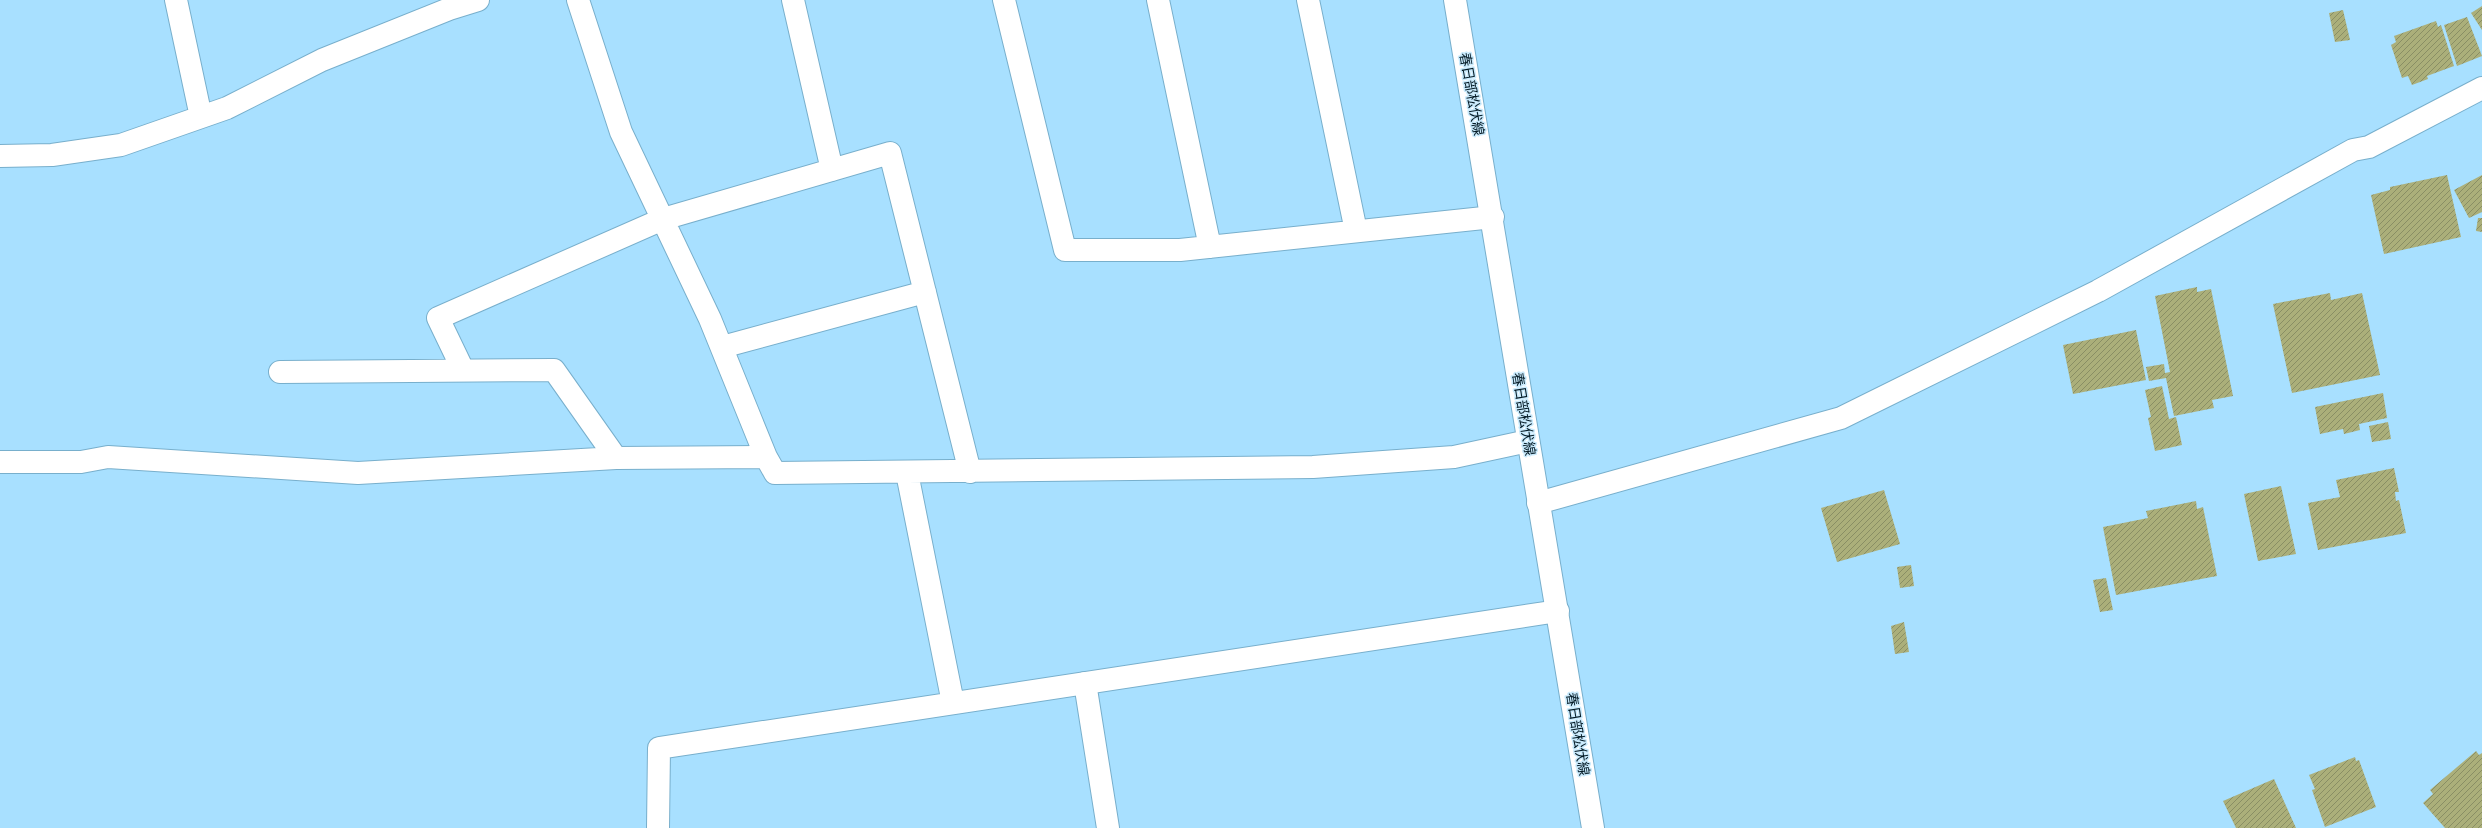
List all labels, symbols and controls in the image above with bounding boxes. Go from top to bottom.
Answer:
street label: 春日部松伏線 [1456,51,1487,137]
street label: 春日部松伏線 [1509,371,1538,457]
street label: 春日部松伏線 [1563,691,1592,777]

